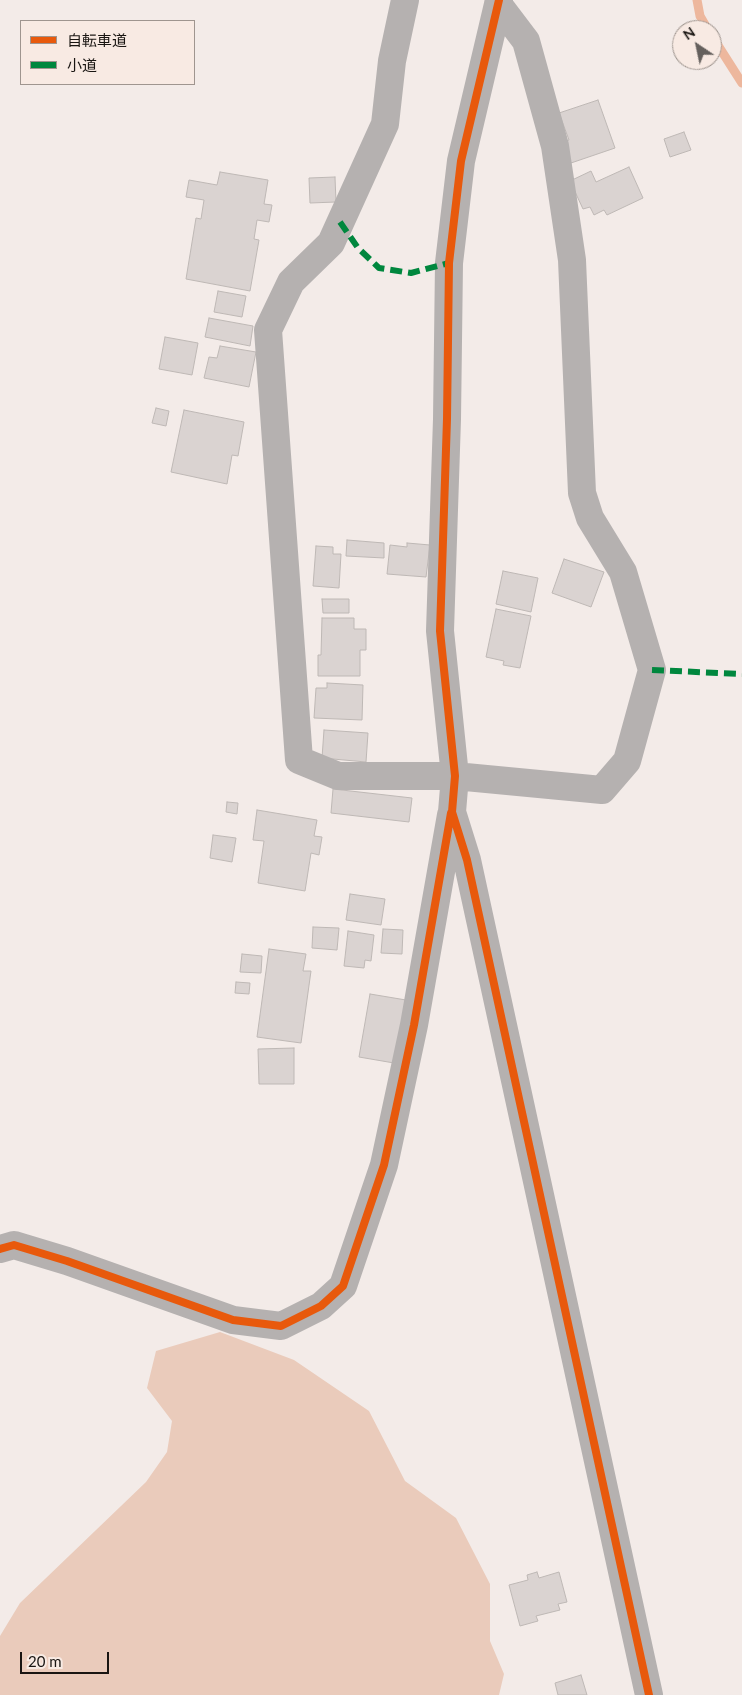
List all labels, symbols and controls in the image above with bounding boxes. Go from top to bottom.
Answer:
legend [20,20,195,85]
north arrow [672,20,722,70]
text: N [680,23,698,43]
text: 自転車道 [67,31,127,49]
text: 小道 [67,56,97,74]
scale bar [22,1642,111,1674]
text: 20 m [28,1652,62,1670]

